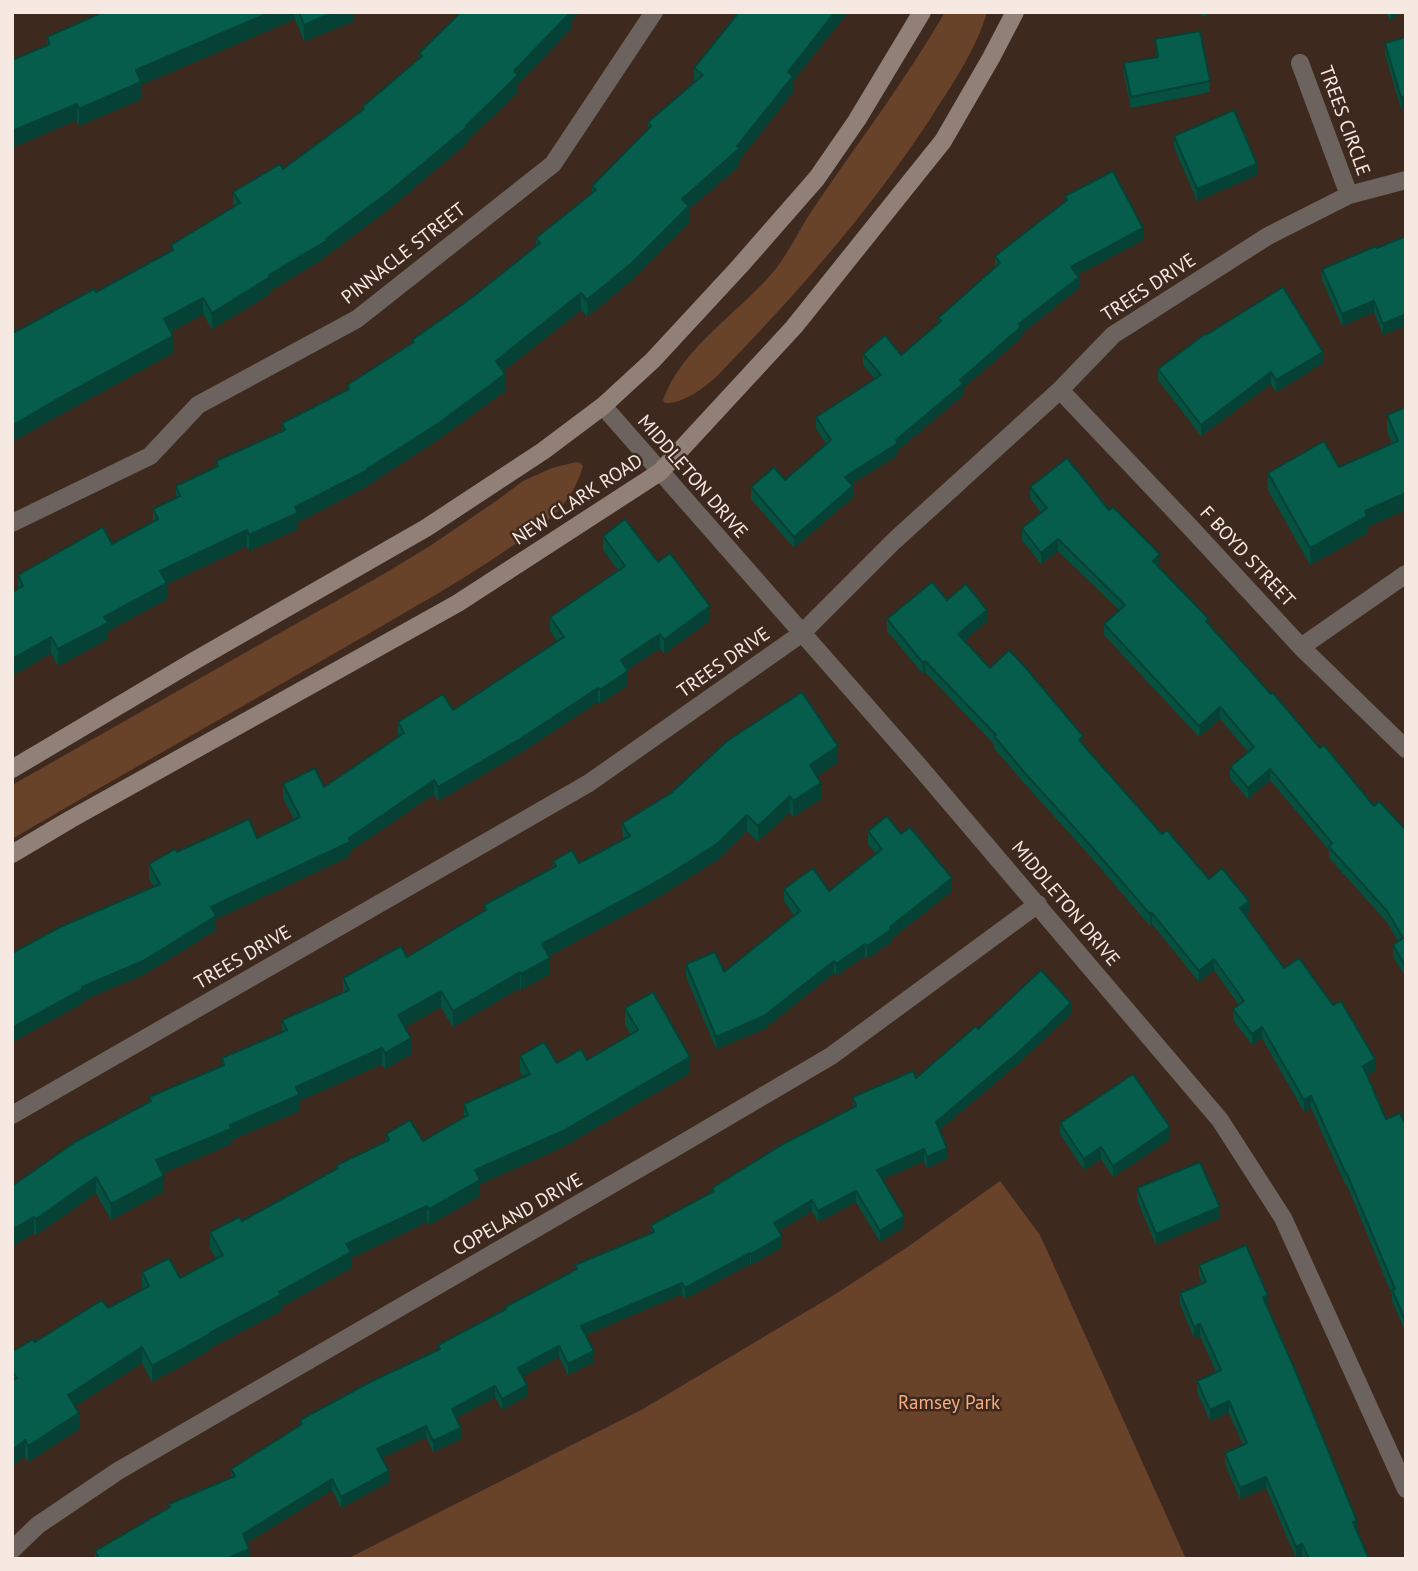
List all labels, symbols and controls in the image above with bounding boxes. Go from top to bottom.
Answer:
street label: TREES CIRCLE [1314,63,1374,179]
street label: PINNACLE STREET [337,198,471,310]
street label: TREES DRIVE [1098,249,1200,327]
street label: MIDDLETON DRIVE [632,411,752,543]
street label: NEW CLARK ROAD [509,450,647,550]
street label: F BOYD STREET [1195,502,1299,612]
street label: TREES DRIVE [673,623,775,703]
street label: MIDDLETON DRIVE [1006,837,1124,971]
street label: TREES DRIVE [191,921,295,995]
street label: COPELAND DRIVE [449,1169,587,1261]
park label: Ramsey Park [898,1393,1000,1415]

